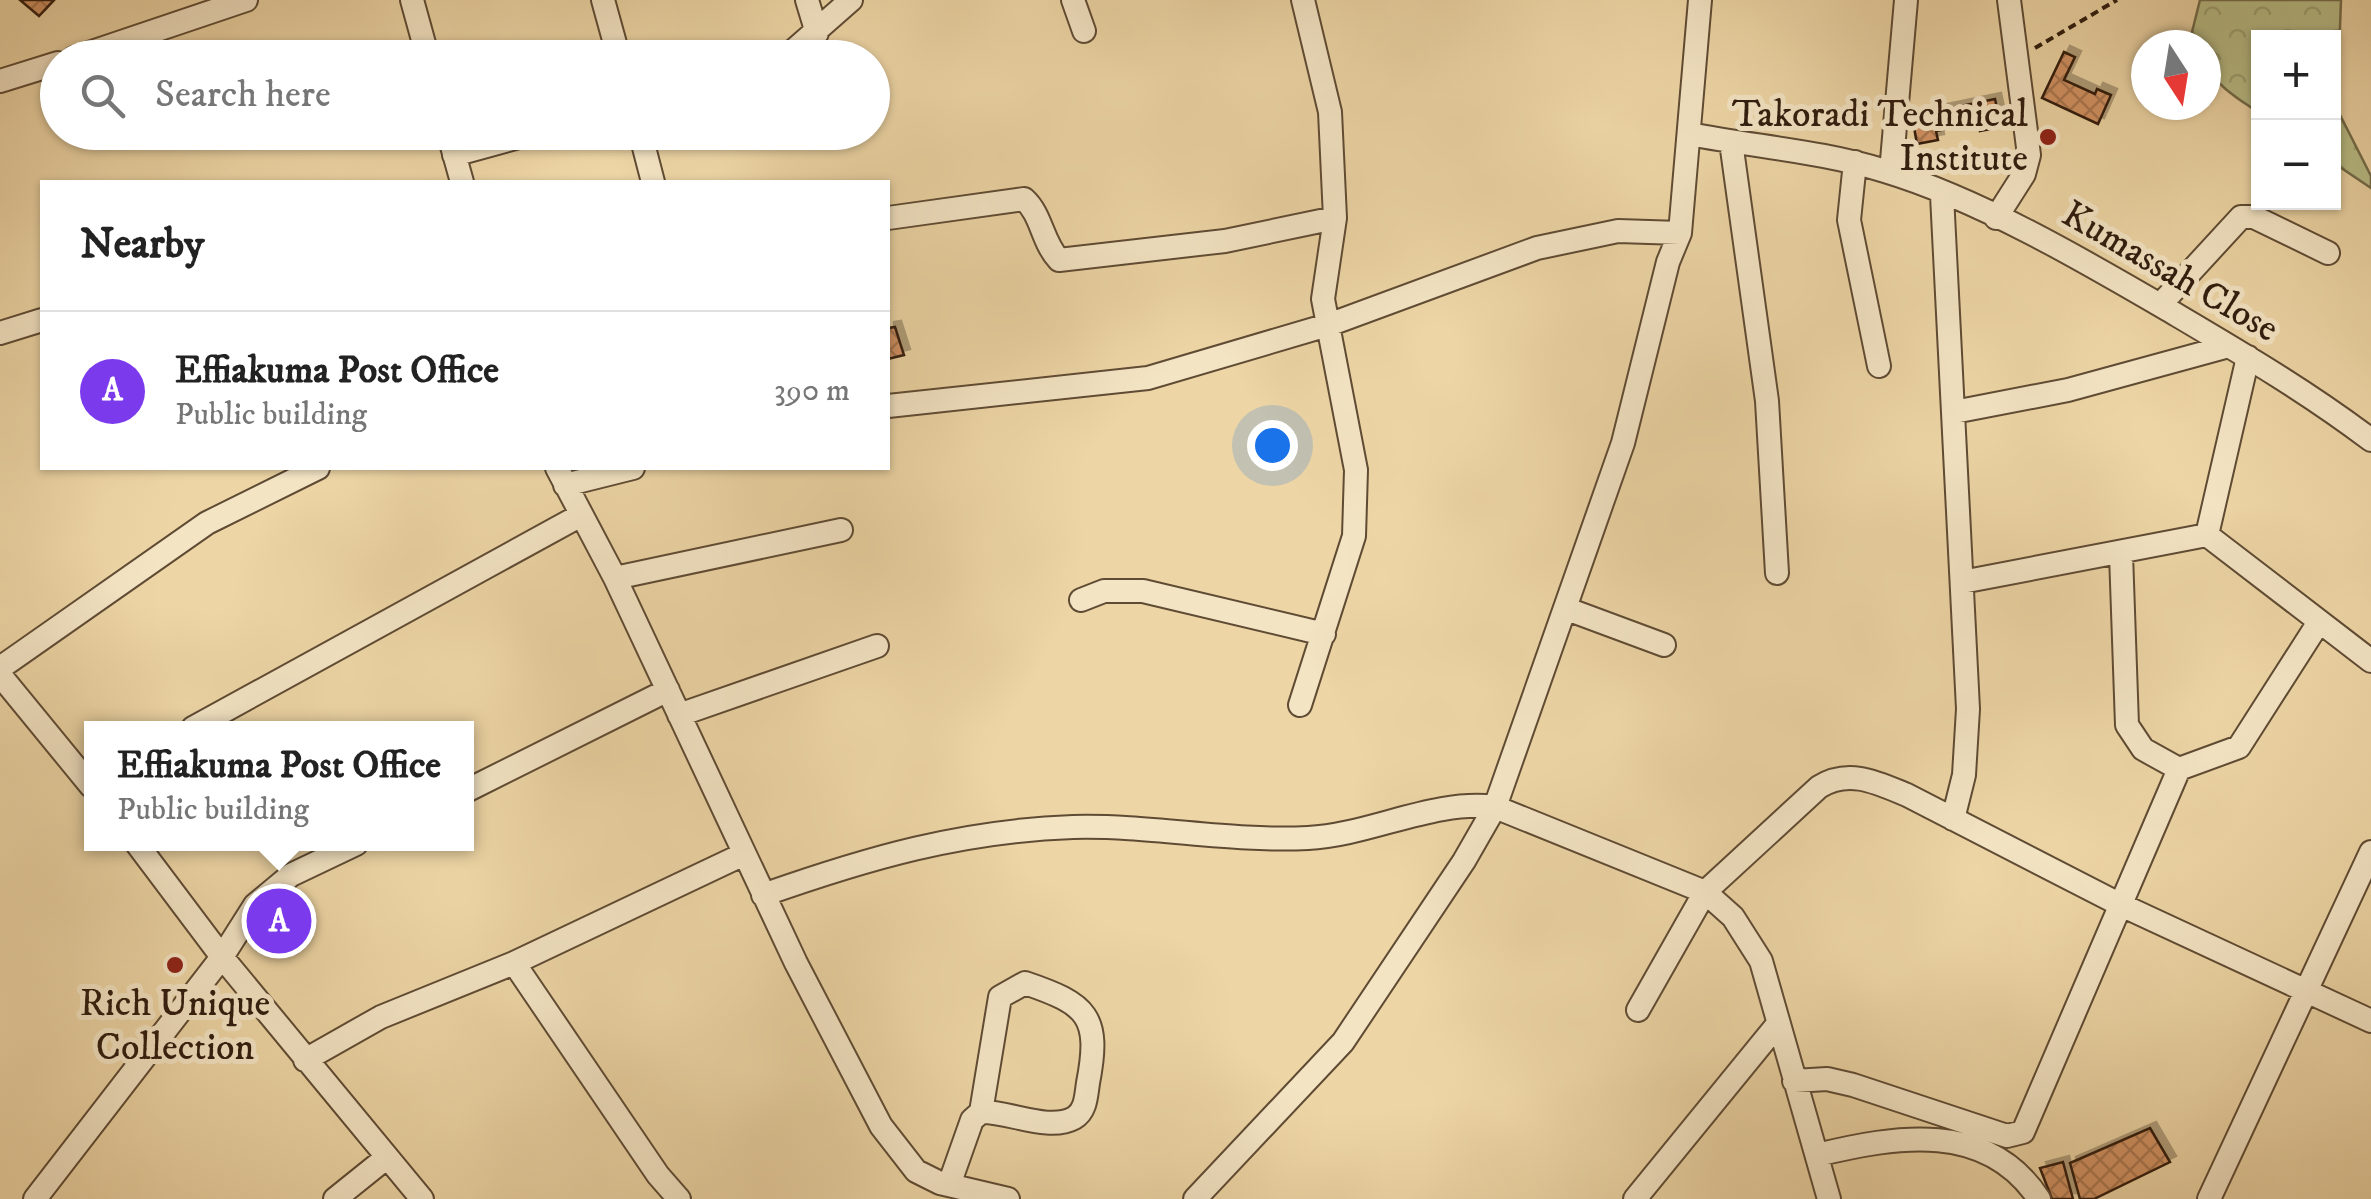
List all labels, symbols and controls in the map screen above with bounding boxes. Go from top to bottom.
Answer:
north arrow [2131,30,2221,120]
map controls [2251,30,2341,210]
button: + [2251,30,2341,120]
search box [40,40,890,150]
icon: search [75,68,130,123]
text: Search here [155,71,331,119]
place label: Takoradi Technical Institute [1732,91,2029,183]
button: − [2251,120,2341,210]
marker: Takoradi Technical Institute [2037,126,2059,148]
street label: Kumassah Close [2053,191,2287,353]
text: Nearby [80,219,204,271]
text: Effiakuma Post Office [175,347,499,395]
text: A [102,371,123,411]
text: 390 m [774,371,850,411]
text: Public building [175,395,367,435]
your location [1247,420,1298,471]
popup [84,721,474,851]
text: Effiakuma Post Office [117,742,441,790]
text: Public building [117,790,309,830]
pin: A [246,884,312,958]
marker: Rich Unique Collection [164,954,186,976]
place label: Rich Unique Collection [80,980,270,1072]

